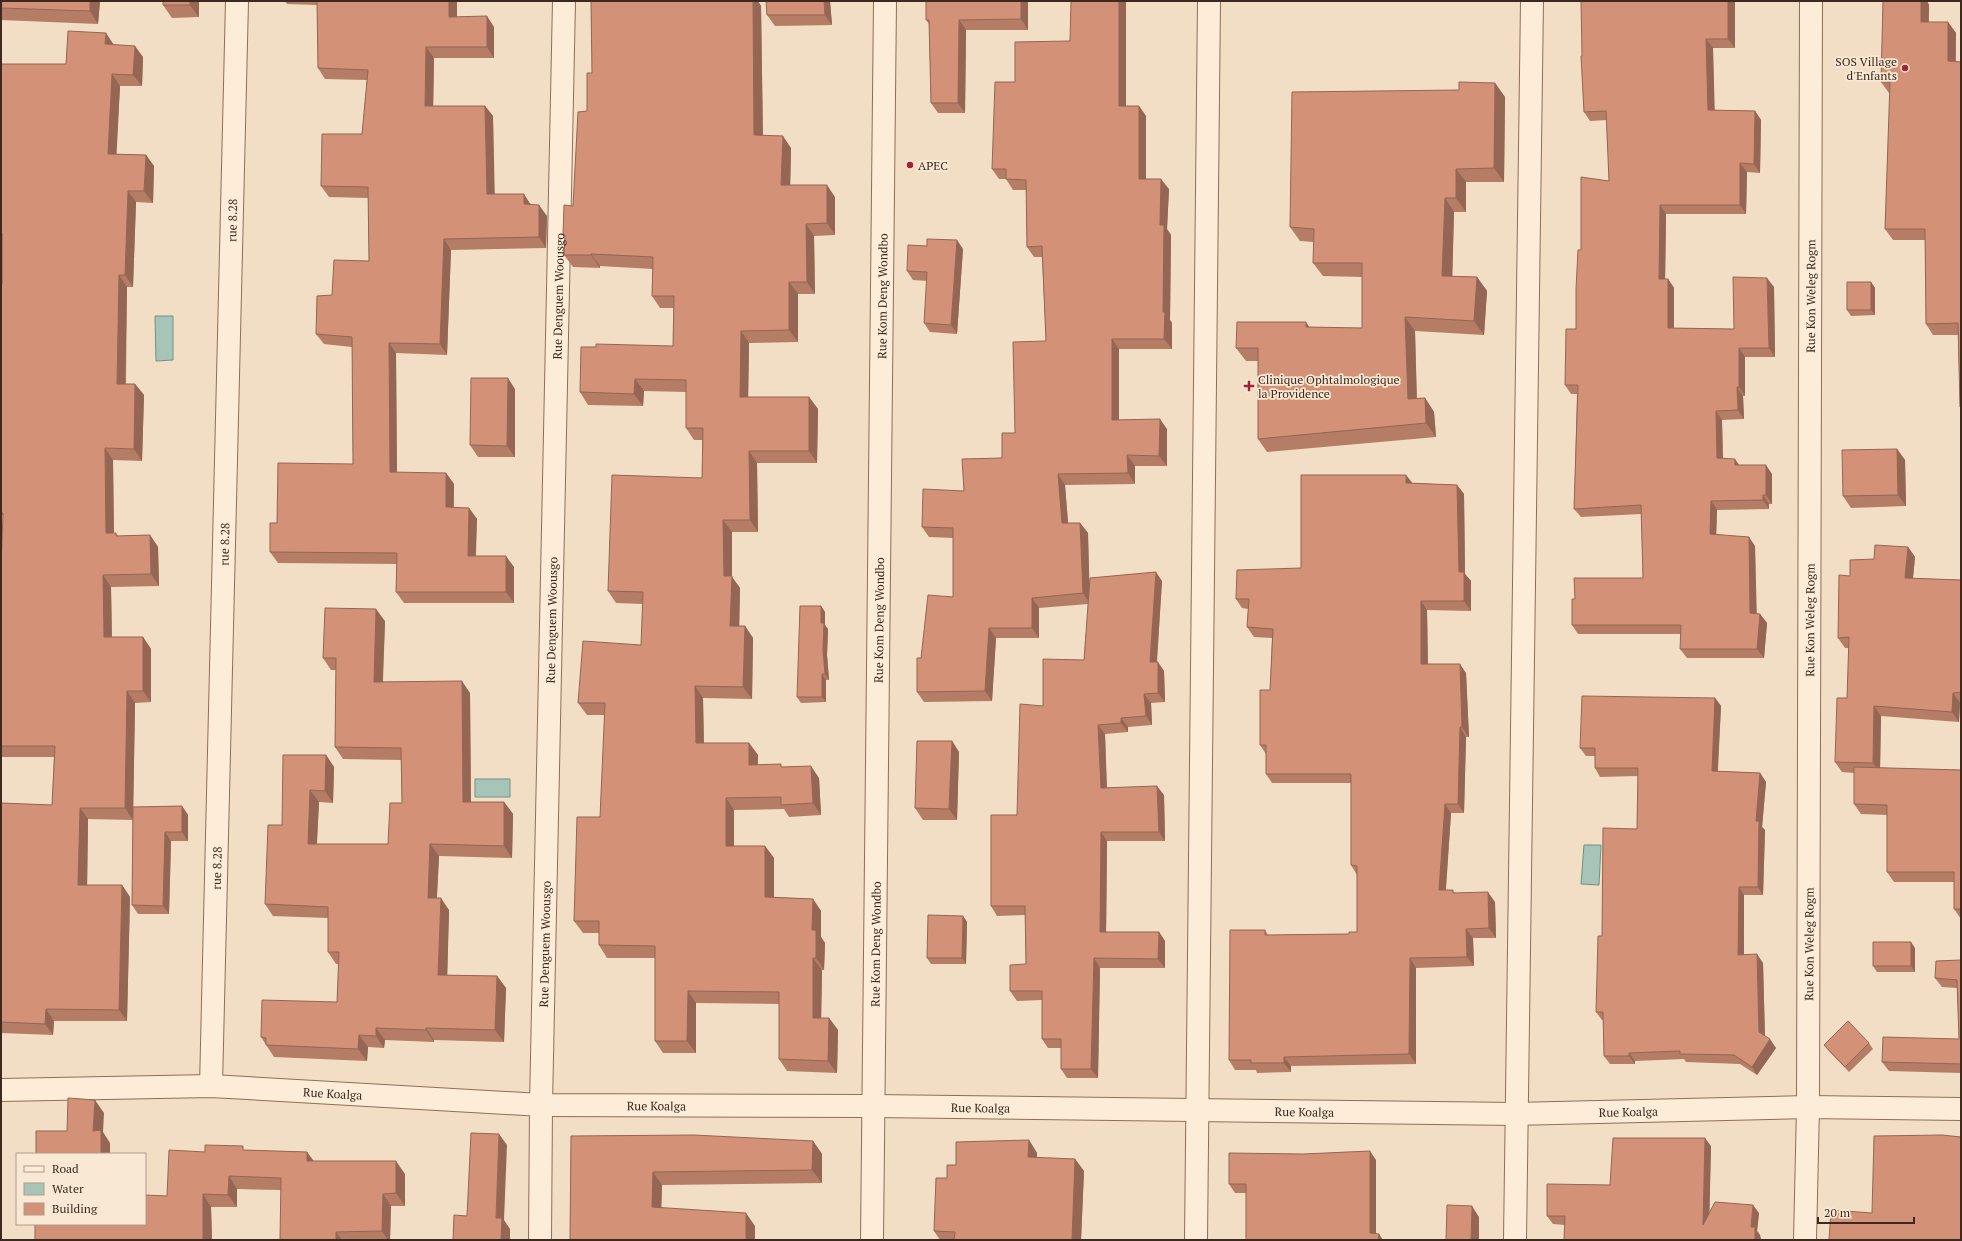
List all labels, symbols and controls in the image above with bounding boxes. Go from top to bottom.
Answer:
place label: SOS Village d'Enfants [1835,54,1897,83]
marker: SOS Village d'Enfants [1900,63,1910,73]
place label: APEC [918,158,948,173]
marker: APEC [905,160,915,170]
street label: rue 8.28 [224,199,240,242]
street label: Rue Denguem Woousgo [549,232,567,360]
street label: Rue Kom Deng Wondbo [874,233,890,359]
street label: Rue Kon Weleg Rogm [1803,239,1818,353]
place label: Clinique Ophtalmologique la Providence [1258,372,1400,401]
marker: Clinique Ophtalmologique la Providence [1243,380,1255,392]
street label: rue 8.28 [216,522,232,566]
street label: Rue Denguem Woousgo [542,556,560,684]
street label: Rue Kom Deng Wondbo [870,557,887,683]
street label: Rue Kon Weleg Rogm [1802,563,1817,677]
street label: rue 8.28 [208,846,224,890]
street label: Rue Denguem Woousgo [536,880,553,1007]
street label: Rue Kom Deng Wondbo [867,881,883,1007]
street label: Rue Kon Weleg Rogm [1801,887,1816,1001]
street label: Rue Koalga [303,1084,363,1102]
street label: Rue Koalga [627,1098,686,1113]
street label: Rue Koalga [951,1099,1010,1115]
street label: Rue Koalga [1275,1103,1334,1119]
street label: Rue Koalga [1598,1103,1658,1120]
legend [16,1153,146,1225]
text: Road [52,1161,79,1176]
text: Water [52,1181,84,1196]
scale bar [1818,1199,1914,1225]
text: Building [52,1201,98,1216]
text: 20 m [1824,1205,1851,1220]

